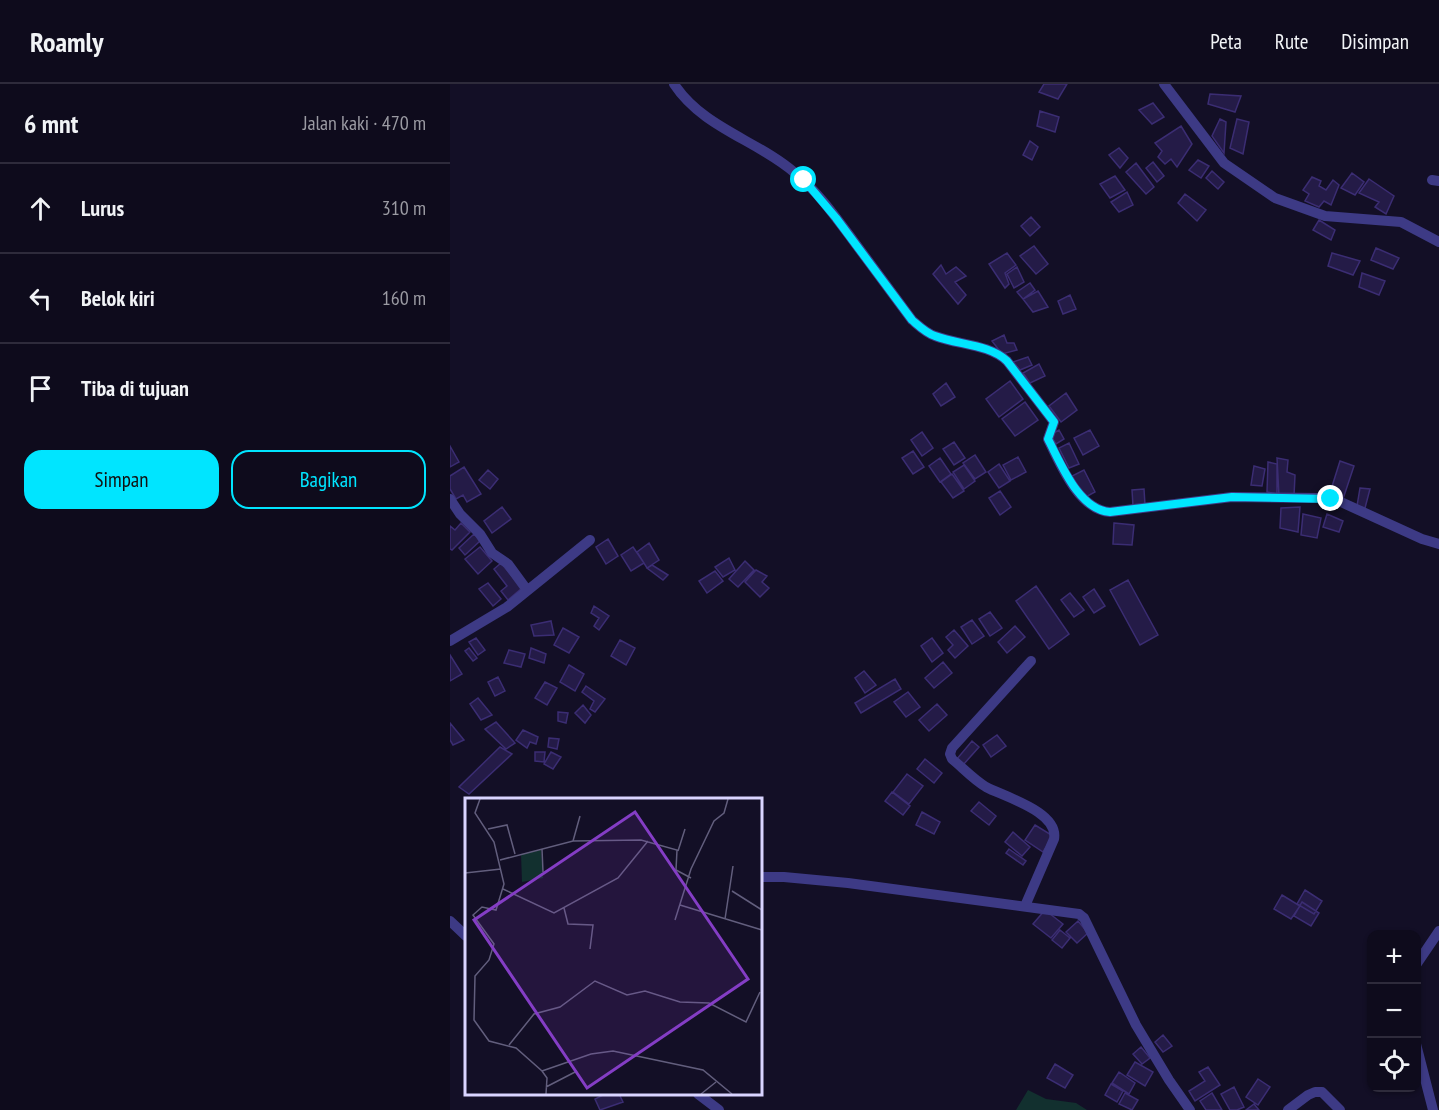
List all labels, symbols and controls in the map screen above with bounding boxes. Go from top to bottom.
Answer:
text: Roamly [30,23,104,60]
text: Peta [1210,28,1242,55]
text: Rute [1275,28,1308,55]
text: Disimpan [1341,28,1409,55]
text: 6 mnt [24,107,78,140]
text: Jalan kaki · 470 m [303,110,426,136]
route start [790,166,816,192]
icon: ahead [24,192,57,225]
text: Lurus [81,194,124,222]
text: 310 m [382,195,426,221]
icon: left [24,282,57,315]
text: Belok kiri [81,284,155,312]
text: 160 m [382,285,426,311]
icon: arrive [24,372,57,405]
text: Tiba di tujuan [81,374,189,402]
button: Simpan [24,450,219,509]
button: Bagikan [231,450,426,509]
route end [1317,485,1343,511]
inset map [465,798,762,1095]
map controls [1367,930,1421,1092]
button: + [1367,930,1421,984]
button: − [1367,984,1421,1038]
button: locate [1367,1038,1421,1092]

